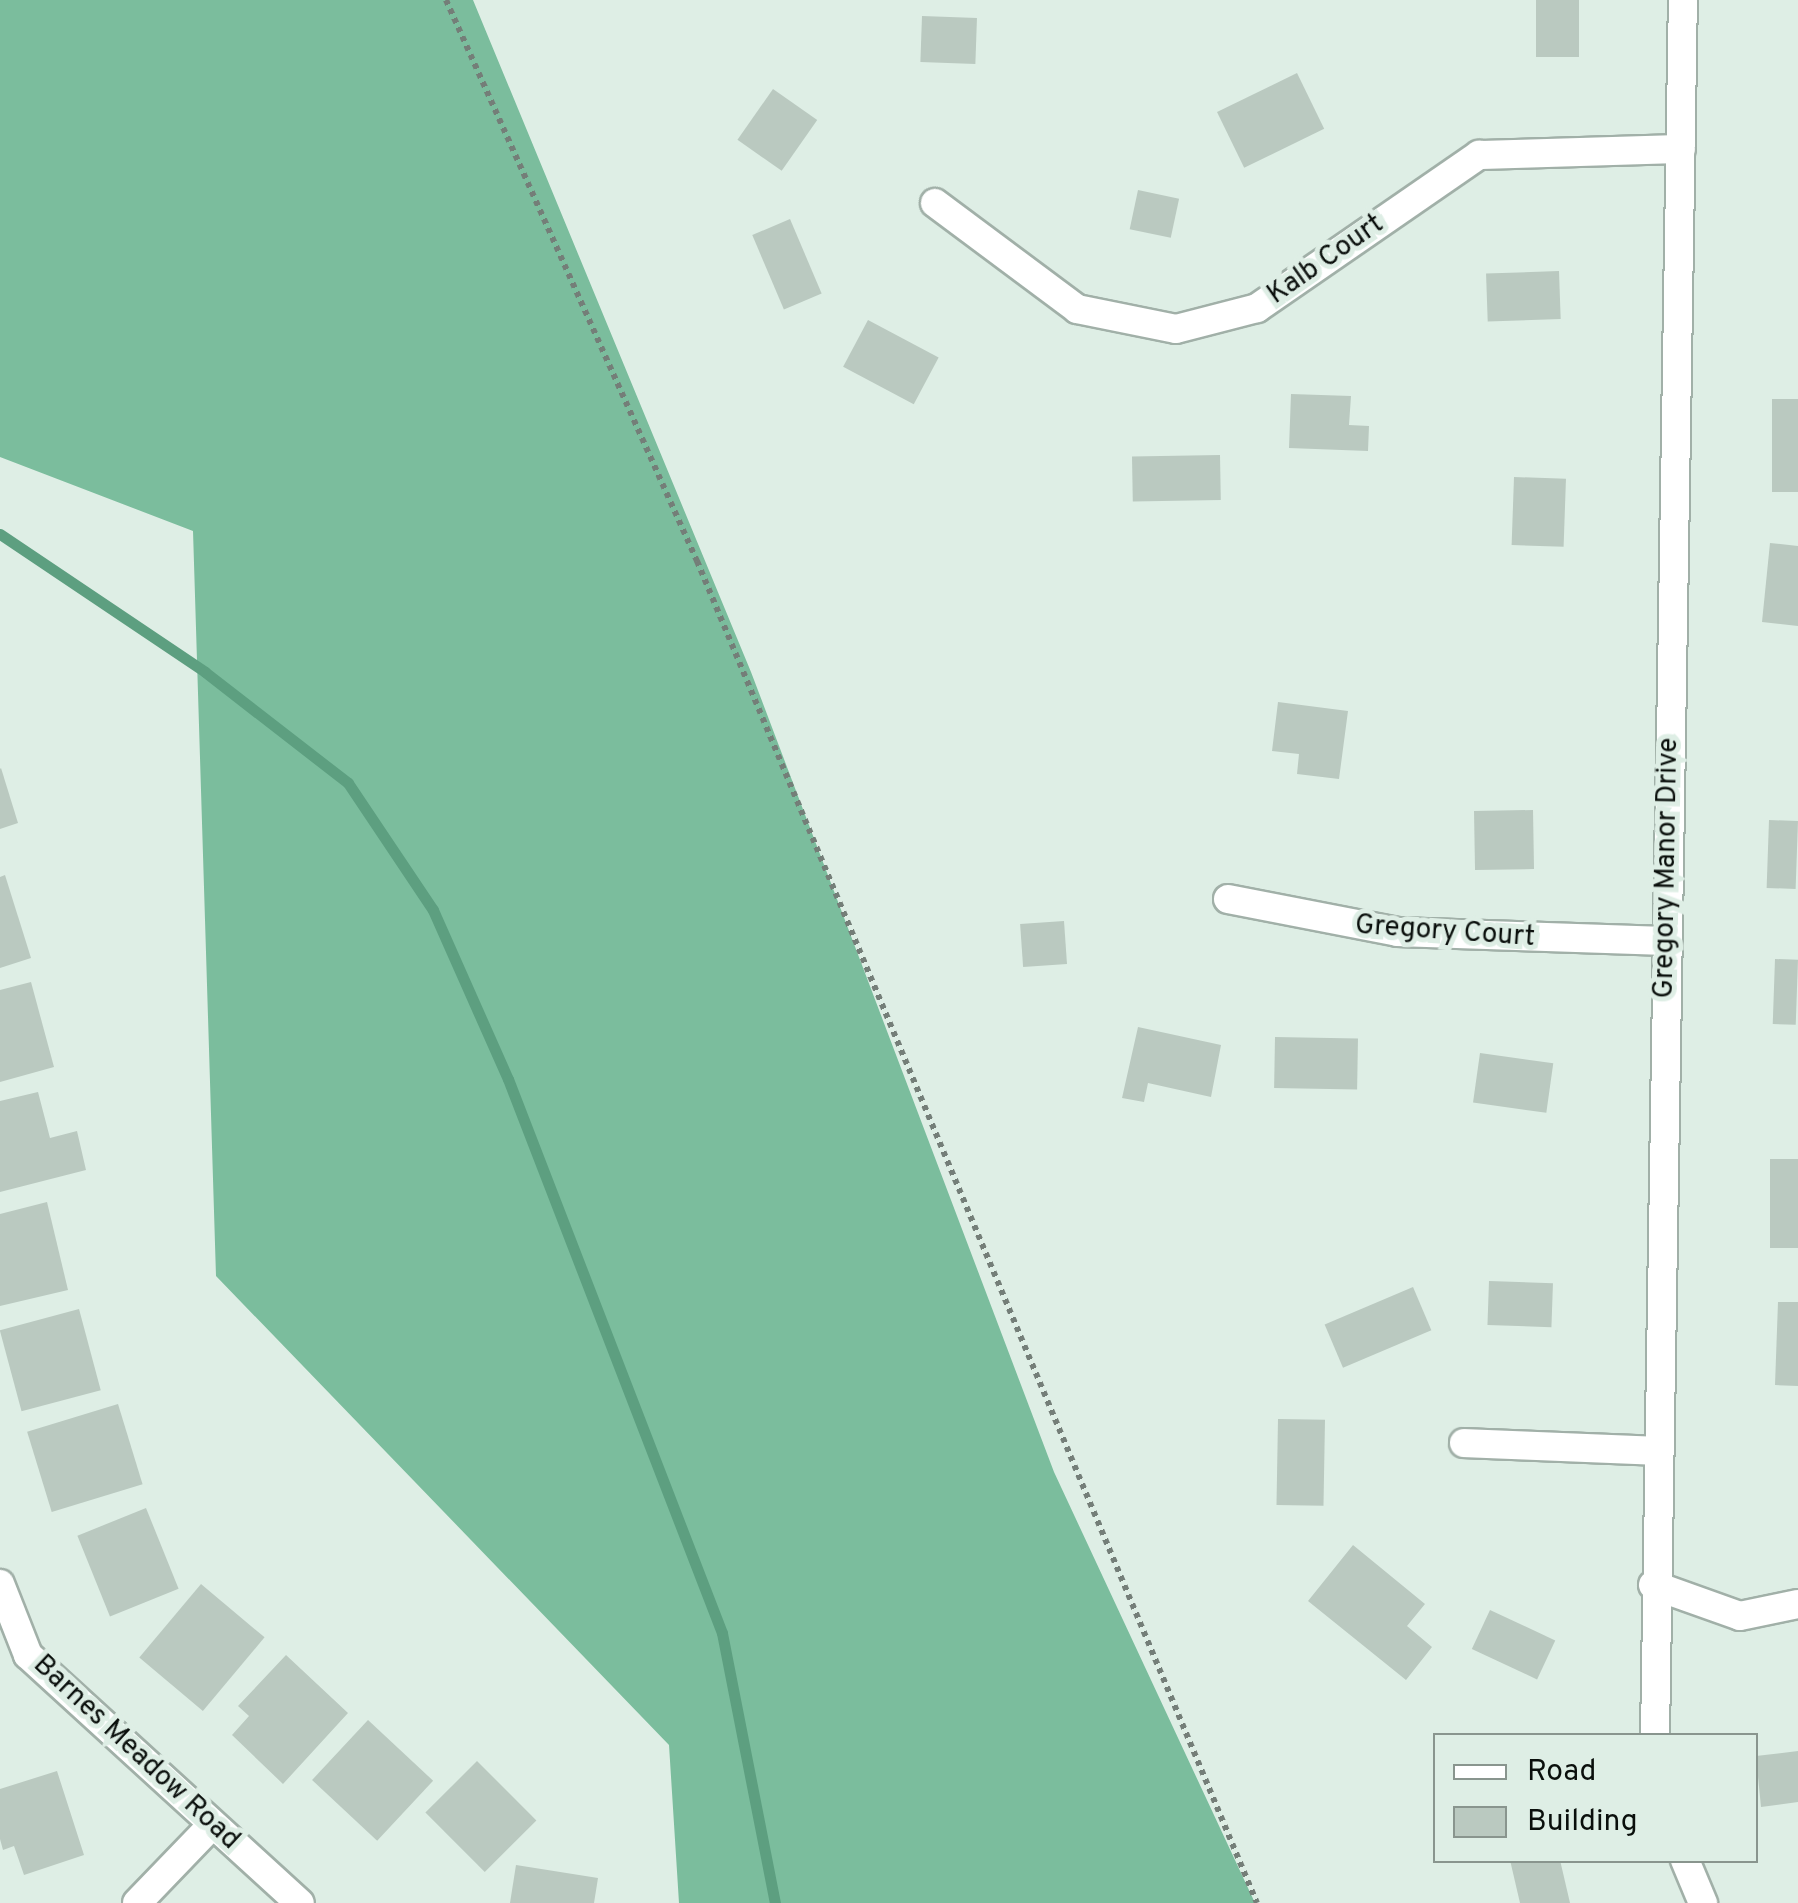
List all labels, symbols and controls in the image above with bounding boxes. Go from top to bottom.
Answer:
street label: Kalb Court [1261,208,1391,312]
street label: Gregory Manor Drive [1648,737,1686,999]
street label: Gregory Court [1354,909,1536,955]
street label: Barnes Meadow Road [26,1649,246,1857]
legend [1433,1733,1758,1863]
text: Road [1527,1754,1596,1791]
text: Building [1527,1804,1638,1841]

